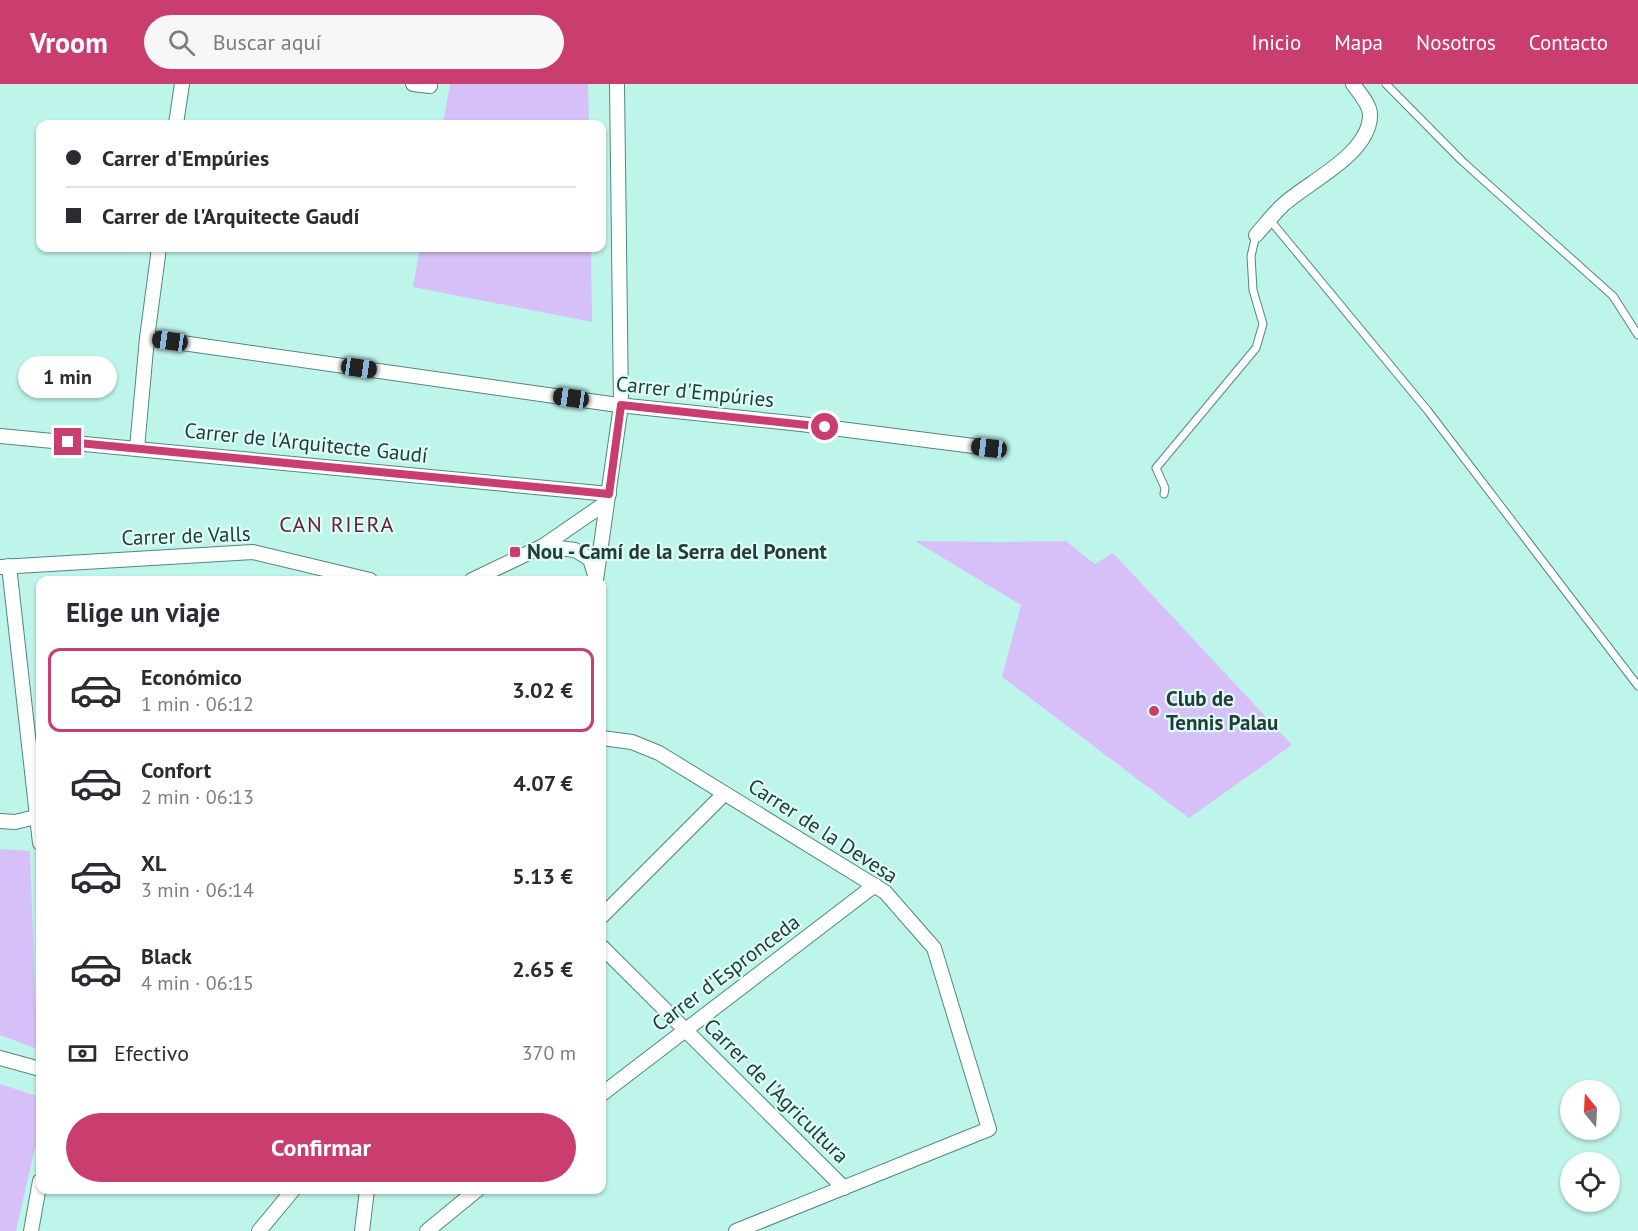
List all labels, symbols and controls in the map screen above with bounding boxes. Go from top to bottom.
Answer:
search box [144,15,564,69]
text: Vroom [30,24,108,61]
icon: search [165,26,198,59]
text: Buscar aquí [213,28,321,56]
text: Inicio [1252,29,1301,56]
text: Mapa [1334,29,1383,56]
text: Nosotros [1416,29,1496,56]
text: Contacto [1529,29,1608,56]
text: Carrer d'Empúries [102,144,269,172]
text: Carrer de l'Arquitecte Gaudí [102,202,359,230]
car [151,330,189,352]
callout: 1 min [19,355,118,397]
car [340,357,378,379]
text: 1 min [43,364,92,390]
street label: Carrer d'Empúries [615,370,775,413]
car [552,387,590,409]
route start [811,413,838,440]
street label: Carrer de l'Arquitecte Gaudí [183,416,429,469]
route end [54,428,81,455]
car [970,437,1008,459]
district label: CAN RIERA [279,510,395,538]
street label: Carrer de Valls [121,520,251,551]
place label: Nou - Camí de la Serra del Ponent [527,538,828,565]
marker: Nou - Camí de la Serra del Ponent [508,545,522,559]
text: Elige un viaje [66,595,220,629]
icon: car [69,663,123,717]
text: Económico [141,663,242,691]
text: 3.02 € [512,676,573,704]
place label: Club de Tennis Palau [1166,685,1278,736]
text: 1 min · 06:12 [141,691,254,717]
marker: Club de Tennis Palau [1147,704,1161,718]
icon: car [69,756,123,810]
text: Confort [141,756,211,784]
text: 4.07 € [513,769,573,797]
street label: Carrer de la Devesa [743,772,903,889]
text: 2 min · 06:13 [141,784,254,810]
icon: car [69,849,123,903]
text: XL [141,849,166,877]
text: 5.13 € [512,862,573,890]
text: 3 min · 06:14 [141,877,254,903]
street label: Carrer d'Espronceda [646,908,805,1037]
icon: car [69,942,123,996]
text: Black [141,942,192,970]
text: 2.65 € [512,955,573,983]
text: 4 min · 06:15 [141,970,254,996]
street label: Carrer de l'Agricultura [698,1012,855,1169]
icon: cash [66,1037,99,1070]
text: Efectivo [114,1039,189,1067]
text: 370 m [522,1040,576,1066]
north arrow [1560,1080,1620,1140]
map controls [1560,1080,1620,1212]
button: Confirmar [66,1113,576,1182]
button: locate [1560,1152,1620,1212]

